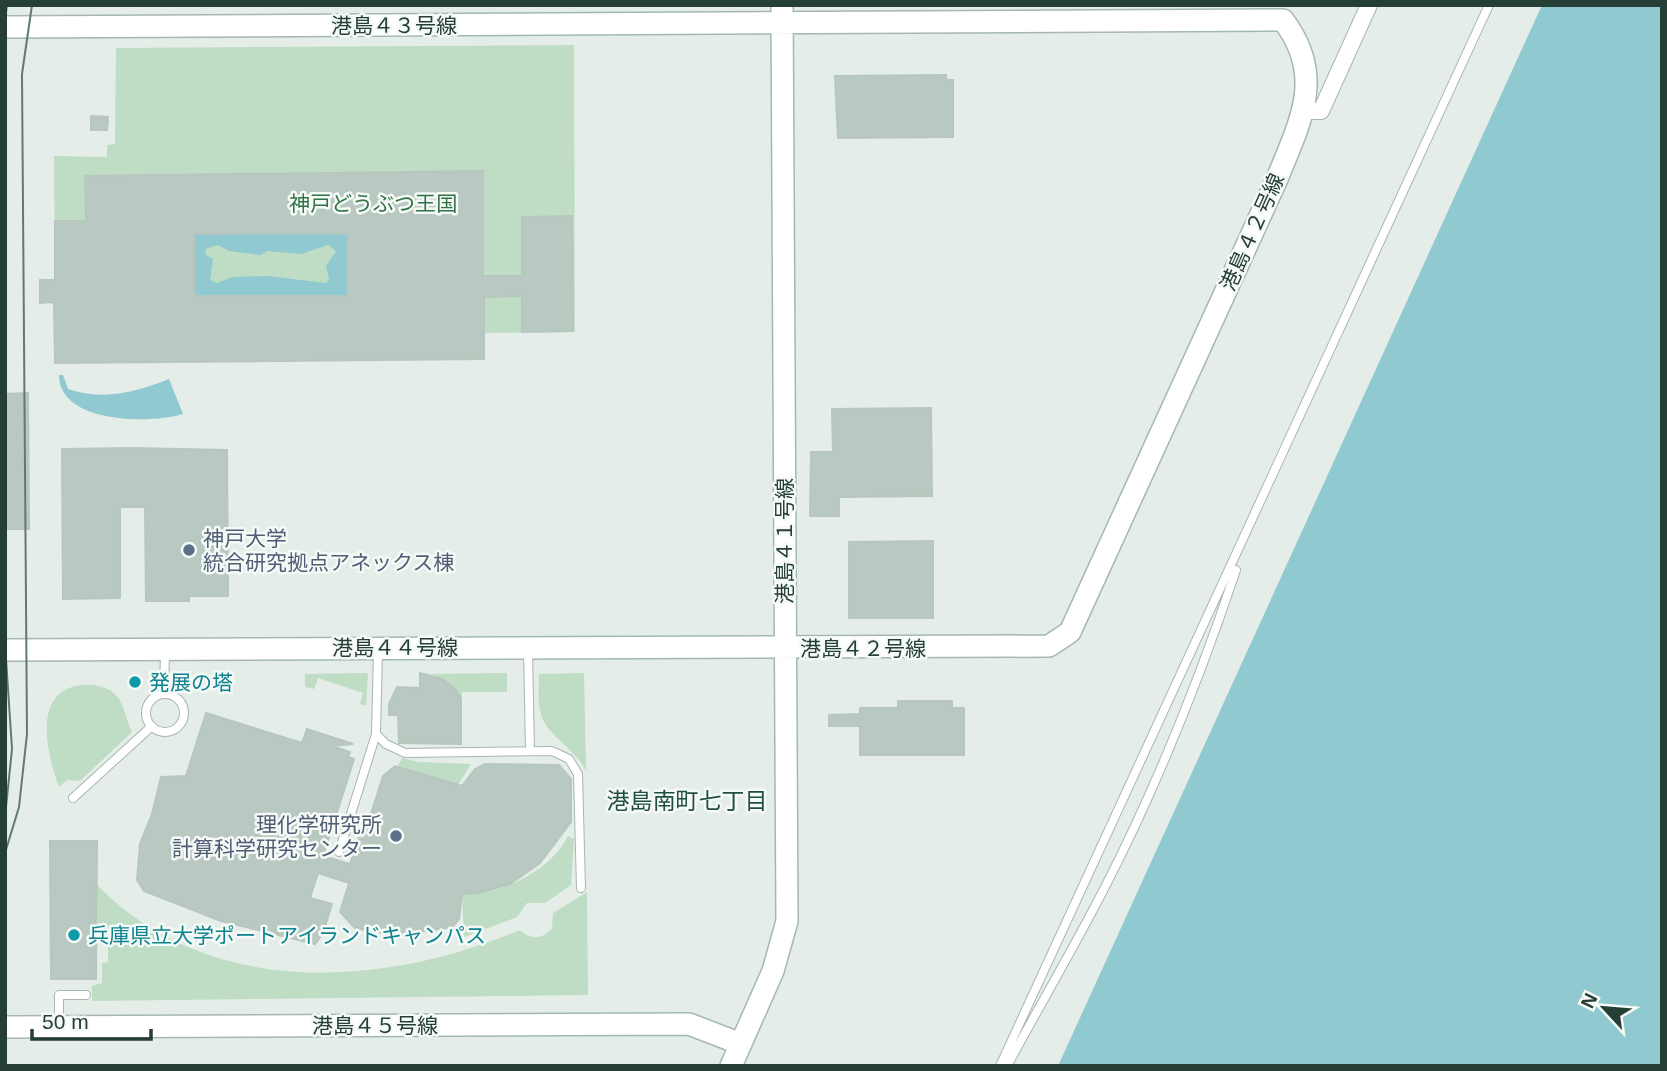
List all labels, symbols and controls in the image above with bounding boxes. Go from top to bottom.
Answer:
street label: 港島４３号線 [331,14,457,37]
street label: 港島４２号線 [1216,170,1288,294]
park label: 神戸どうぶつ王国 [289,192,457,215]
street label: 港島４１号線 [773,478,796,604]
place label: 神戸大学 統合研究拠点アネックス棟 [203,527,454,574]
marker: 神戸大学 統合研究拠点アネックス棟 [181,542,197,558]
street label: 港島４４号線 [332,636,458,659]
street label: 港島４２号線 [800,637,926,660]
place label: 発展の塔 [149,671,233,694]
marker: 発展の塔 [127,674,143,690]
district label: 港島南町七丁目 [607,788,768,814]
place label: 理化学研究所 計算科学研究センター [172,813,382,860]
marker: 理化学研究所 計算科学研究センター [388,828,404,844]
place label: 兵庫県立大学ポートアイランドキャンパス [88,924,486,947]
marker: 兵庫県立大学ポートアイランドキャンパス [66,927,82,943]
north arrow [1569,973,1639,1043]
text: N [1577,990,1602,1012]
scale bar [32,998,150,1042]
text: 50 m [42,1010,89,1033]
street label: 港島４５号線 [312,1014,438,1037]

